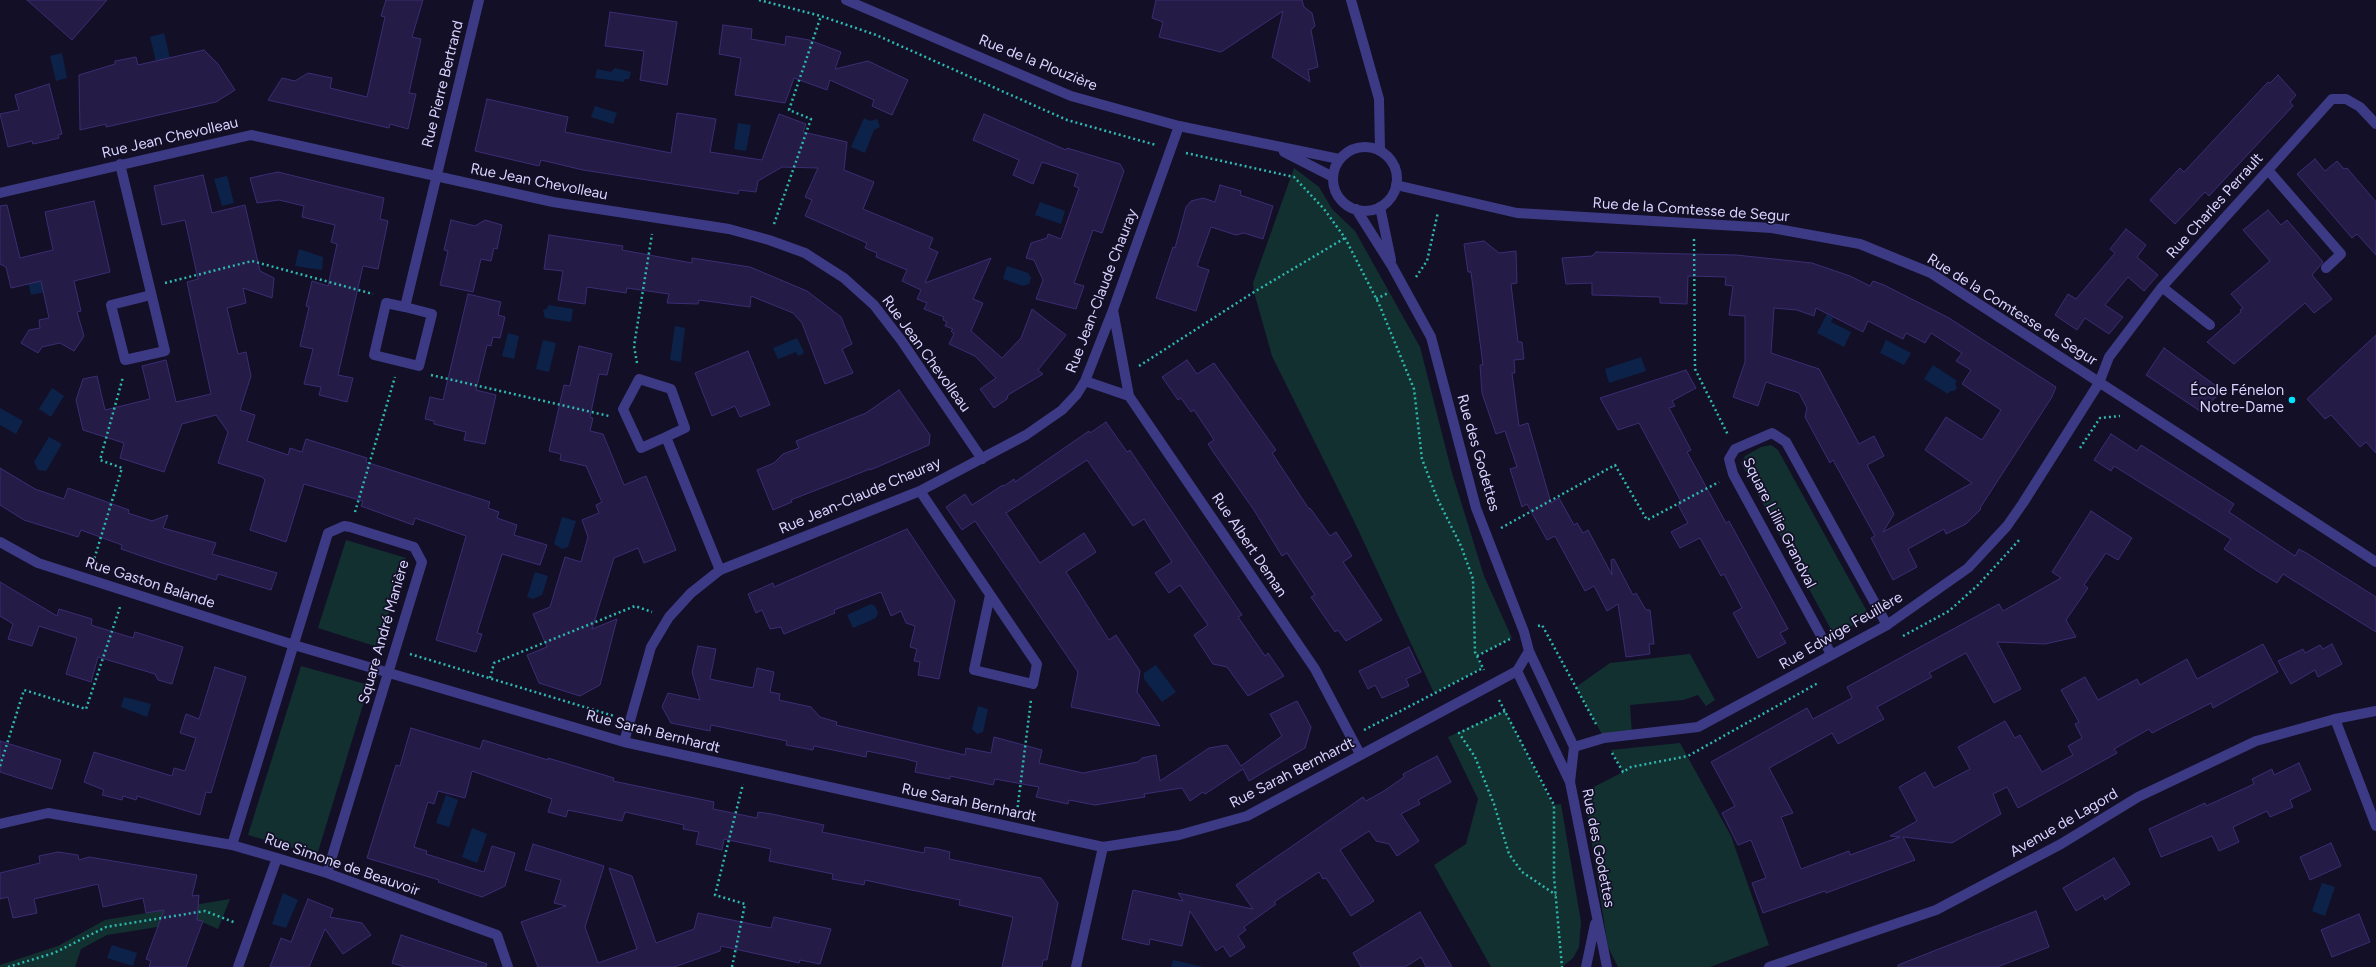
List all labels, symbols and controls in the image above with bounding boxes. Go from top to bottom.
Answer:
street label: Rue Pierre Bertrand [419,19,467,149]
street label: Rue de la Plouzière [976,31,1100,95]
street label: Rue Jean Chevolleau [100,114,240,162]
street label: Rue Charles Perrault [2163,150,2267,262]
street label: Rue Jean Chevolleau [469,160,609,204]
street label: Rue de la Comtesse de Segur [1592,194,1790,226]
street label: Rue Jean-Claude Chauray [1062,206,1142,376]
street label: Rue de la Comtesse de Segur [1924,250,2100,370]
street label: Rue Jean Chevolleau [878,292,974,416]
place label: École Fénelon Notre-Dame [2190,382,2284,417]
street label: Rue des Godettes [1453,392,1503,514]
marker: École Fénelon Notre-Dame [2287,395,2297,405]
street label: Rue Jean-Claude Chauray [776,454,944,538]
street label: Square Lillie Grandval [1738,455,1820,591]
street label: Rue Albert Deman [1207,489,1291,601]
street label: Rue Gaston Balande [83,554,217,612]
street label: Square André Manière [355,558,413,706]
street label: Rue Edwige Feuillère [1776,588,1906,674]
street label: Rue Sarah Bernhardt [584,707,722,757]
street label: Rue Sarah Bernhardt [1227,734,1357,812]
street label: Rue Sarah Bernhardt [900,780,1038,826]
street label: Avenue de Lagord [2007,785,2121,861]
street label: Rue des Godettes [1578,787,1618,909]
street label: Rue Simone de Beauvoir [262,830,422,900]

